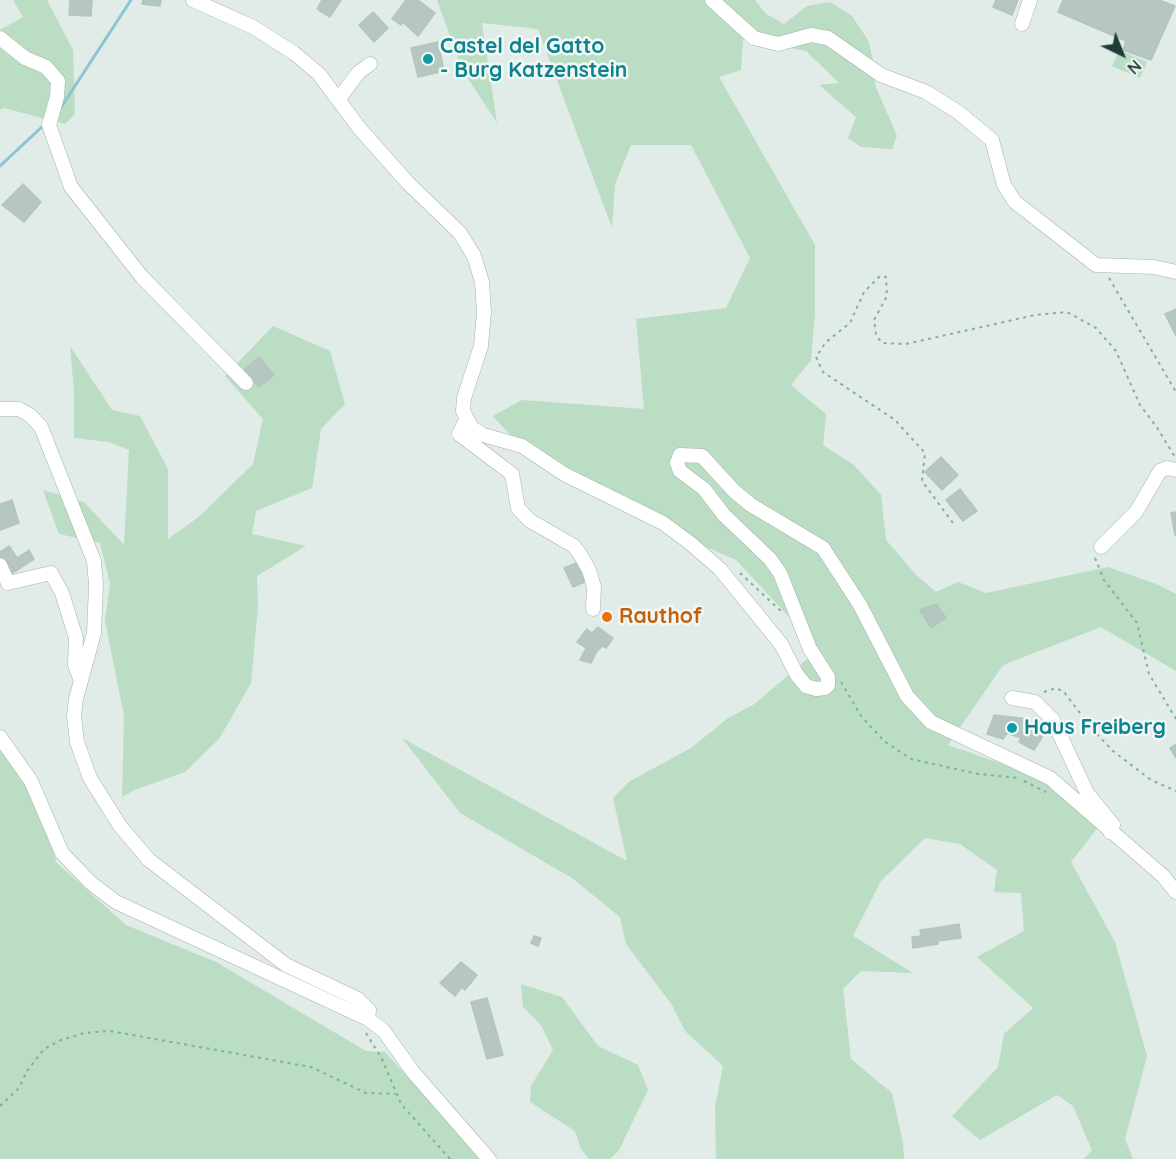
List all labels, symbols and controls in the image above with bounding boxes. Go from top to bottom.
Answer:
north arrow [1092,24,1152,84]
place label: Castel del Gatto - Burg Katzenstein [440,34,627,84]
marker: Castel del Gatto - Burg Katzenstein [421,52,435,66]
text: N [1123,56,1145,78]
place label: Rauthof [619,604,702,630]
marker: Rauthof [600,610,614,624]
place label: Haus Freiberg [1024,715,1166,741]
marker: Haus Freiberg [1005,721,1019,735]

